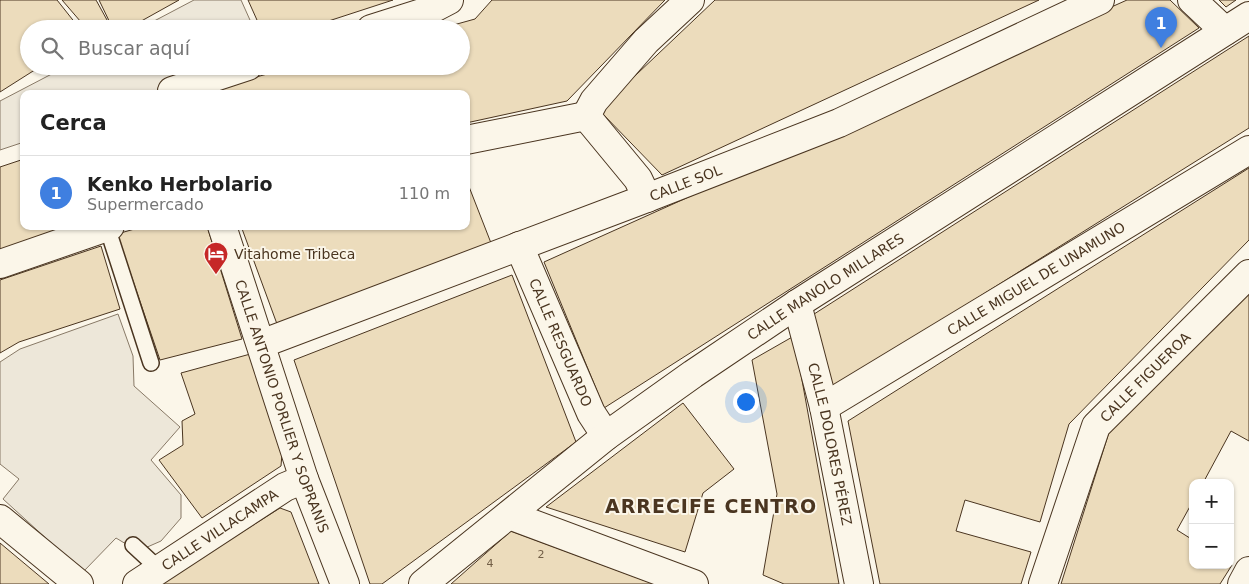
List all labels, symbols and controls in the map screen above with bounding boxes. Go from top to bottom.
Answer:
pin: 1 [1145,7,1177,48]
search box [20,20,470,75]
icon: search [38,34,66,62]
text: Buscar aquí [78,37,190,59]
text: Cerca [40,111,107,135]
street label: CALLE SOL [647,162,724,204]
text: Kenko Herbolario [87,173,273,195]
text: 1 [50,184,62,203]
text: 110 m [399,184,450,203]
text: Supermercado [87,195,204,214]
street label: CALLE MIGUEL DE UNAMUNO [944,219,1128,339]
street label: CALLE MANOLO MILLARES [744,230,907,343]
hotel icon: Vitahome Tribeca [203,241,229,275]
place label: Vitahome Tribeca [234,246,355,262]
street label: CALLE RESGUARDO [526,276,595,409]
street label: CALLE ANTONIO PORLIER Y SOPRANIS [232,278,332,535]
street label: CALLE FIGUEROA [1097,329,1194,425]
street label: CALLE DOLORES PÉREZ [805,361,855,527]
your location [733,389,759,415]
map controls [1189,479,1234,569]
button: + [1189,479,1234,524]
street label: CALLE VILLACAMPA [159,486,281,574]
district label: ARRECIFE CENTRO [605,495,817,517]
button: − [1189,524,1234,569]
house number: 2 [538,548,545,561]
house number: 4 [487,557,494,570]

